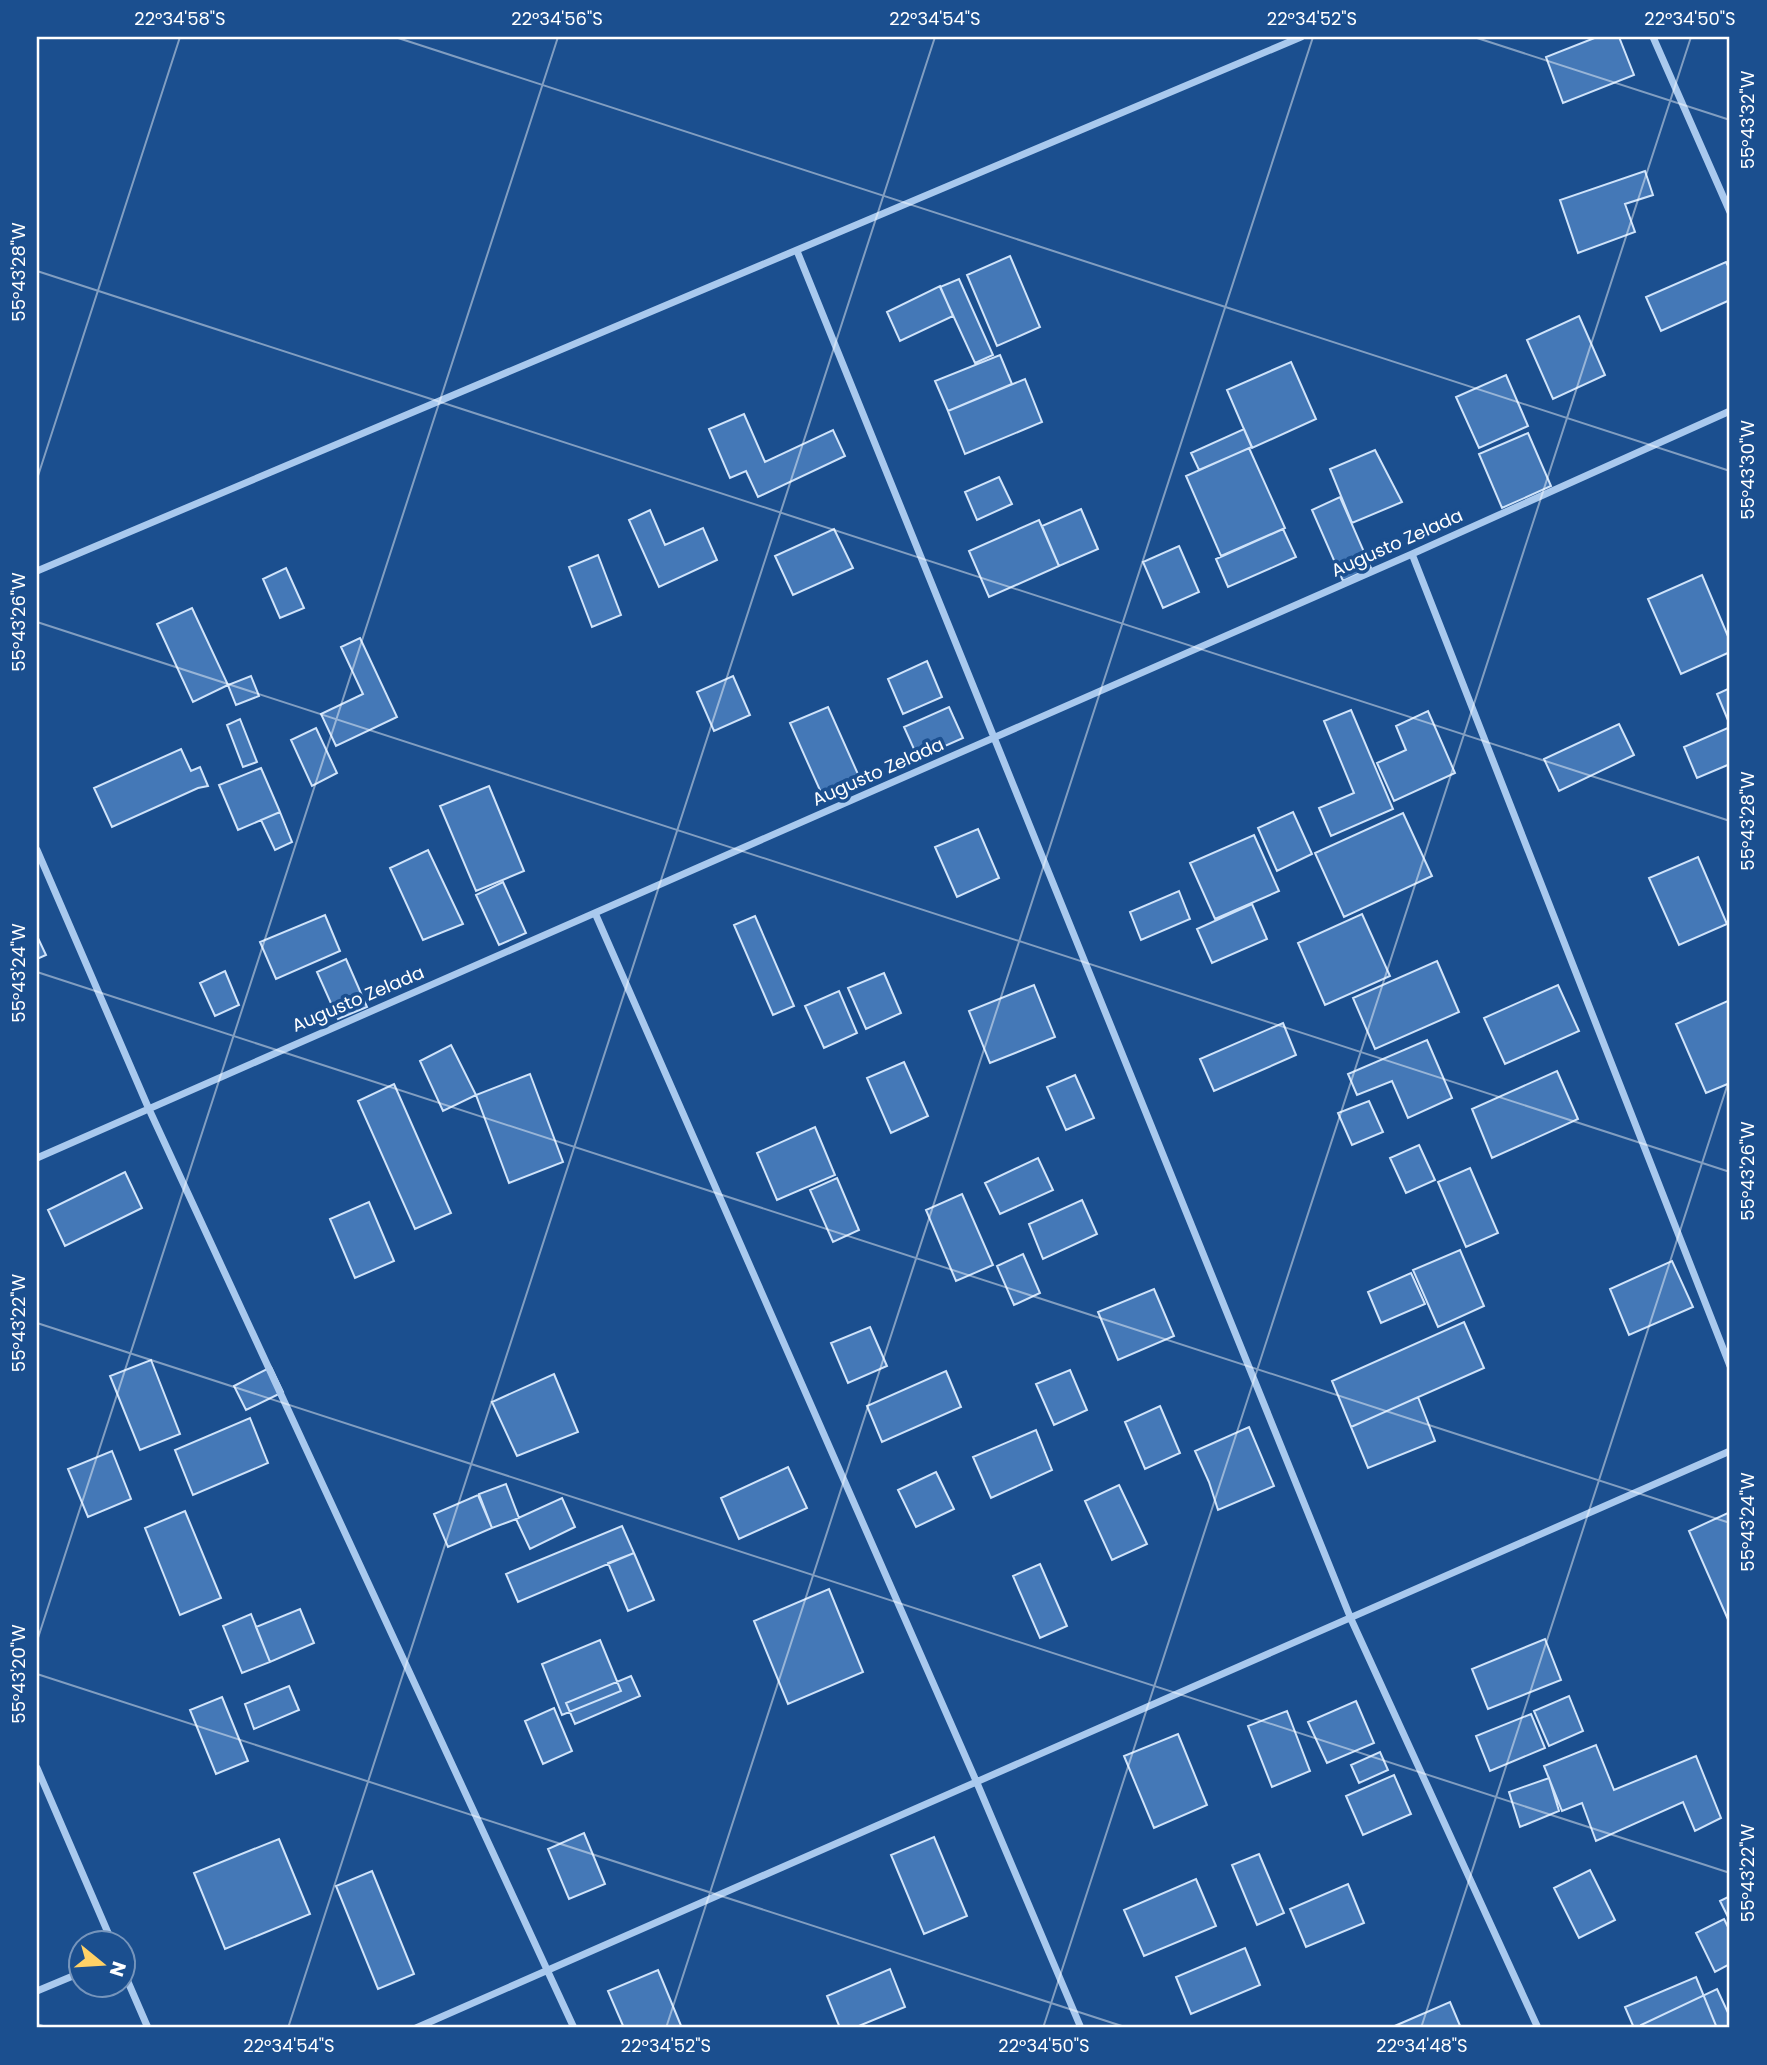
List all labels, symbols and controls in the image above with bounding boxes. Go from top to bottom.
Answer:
text: 22°34'58"S [134,6,226,31]
text: 22°34'56"S [511,6,603,31]
text: 22°34'54"S [889,6,981,31]
text: 22°34'52"S [1267,6,1357,31]
text: 22°34'50"S [1644,6,1736,31]
text: 55°43'32"W [1735,70,1760,169]
text: 55°43'28"W [6,222,31,322]
text: 55°43'30"W [1735,420,1760,520]
street label: Augusto Zelada [1327,502,1466,583]
text: 55°43'26"W [6,572,31,672]
street label: Augusto Zelada [808,731,947,812]
text: 55°43'28"W [1735,771,1760,871]
text: 55°43'24"W [6,923,31,1023]
street label: Augusto Zelada [288,959,428,1038]
text: 55°43'26"W [1735,1121,1760,1221]
text: 55°43'22"W [6,1273,31,1372]
text: 55°43'24"W [1735,1472,1760,1572]
text: 55°43'20"W [6,1624,31,1724]
text: 55°43'22"W [1735,1823,1760,1922]
north arrow [66,1928,136,1998]
text: N [103,1958,133,1980]
text: 22°34'54"S [243,2033,335,2058]
text: 22°34'52"S [621,2033,711,2058]
text: 22°34'50"S [998,2033,1090,2058]
text: 22°34'48"S [1376,2033,1468,2058]

